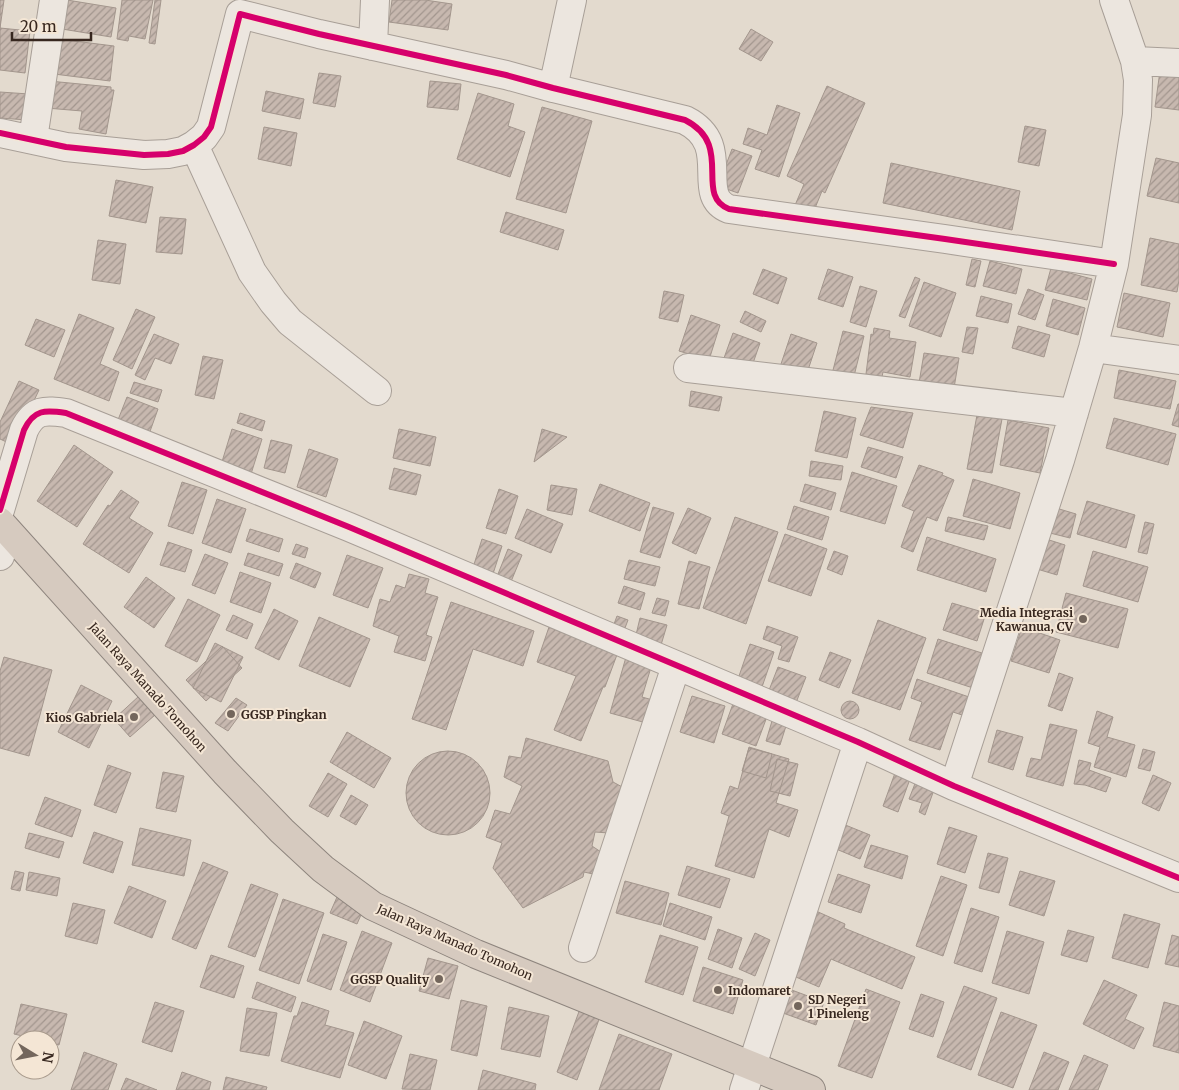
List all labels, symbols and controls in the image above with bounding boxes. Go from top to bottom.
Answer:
scale bar [12,10,91,42]
text: 20 m [20,17,57,36]
place label: Media Integrasi Kawanua, CV [980,605,1074,634]
marker: Media Integrasi Kawanua, CV [1077,613,1089,625]
street label: Jalan Raya Manado Tomohon [85,619,210,755]
place label: GGSP Pingkan [241,707,327,722]
marker: GGSP Pingkan [225,708,237,720]
place label: Kios Gabriela [45,710,124,725]
marker: Kios Gabriela [128,711,140,723]
street label: Jalan Raya Manado Tomohon [374,900,535,983]
place label: GGSP Quality [350,972,430,987]
marker: GGSP Quality [433,973,445,985]
place label: Indomaret [728,983,791,998]
marker: Indomaret [712,984,724,996]
place label: SD Negeri 1 Pineleng [808,992,869,1021]
marker: SD Negeri 1 Pineleng [792,1000,804,1012]
north arrow [10,1030,60,1080]
text: N [38,1050,58,1064]

